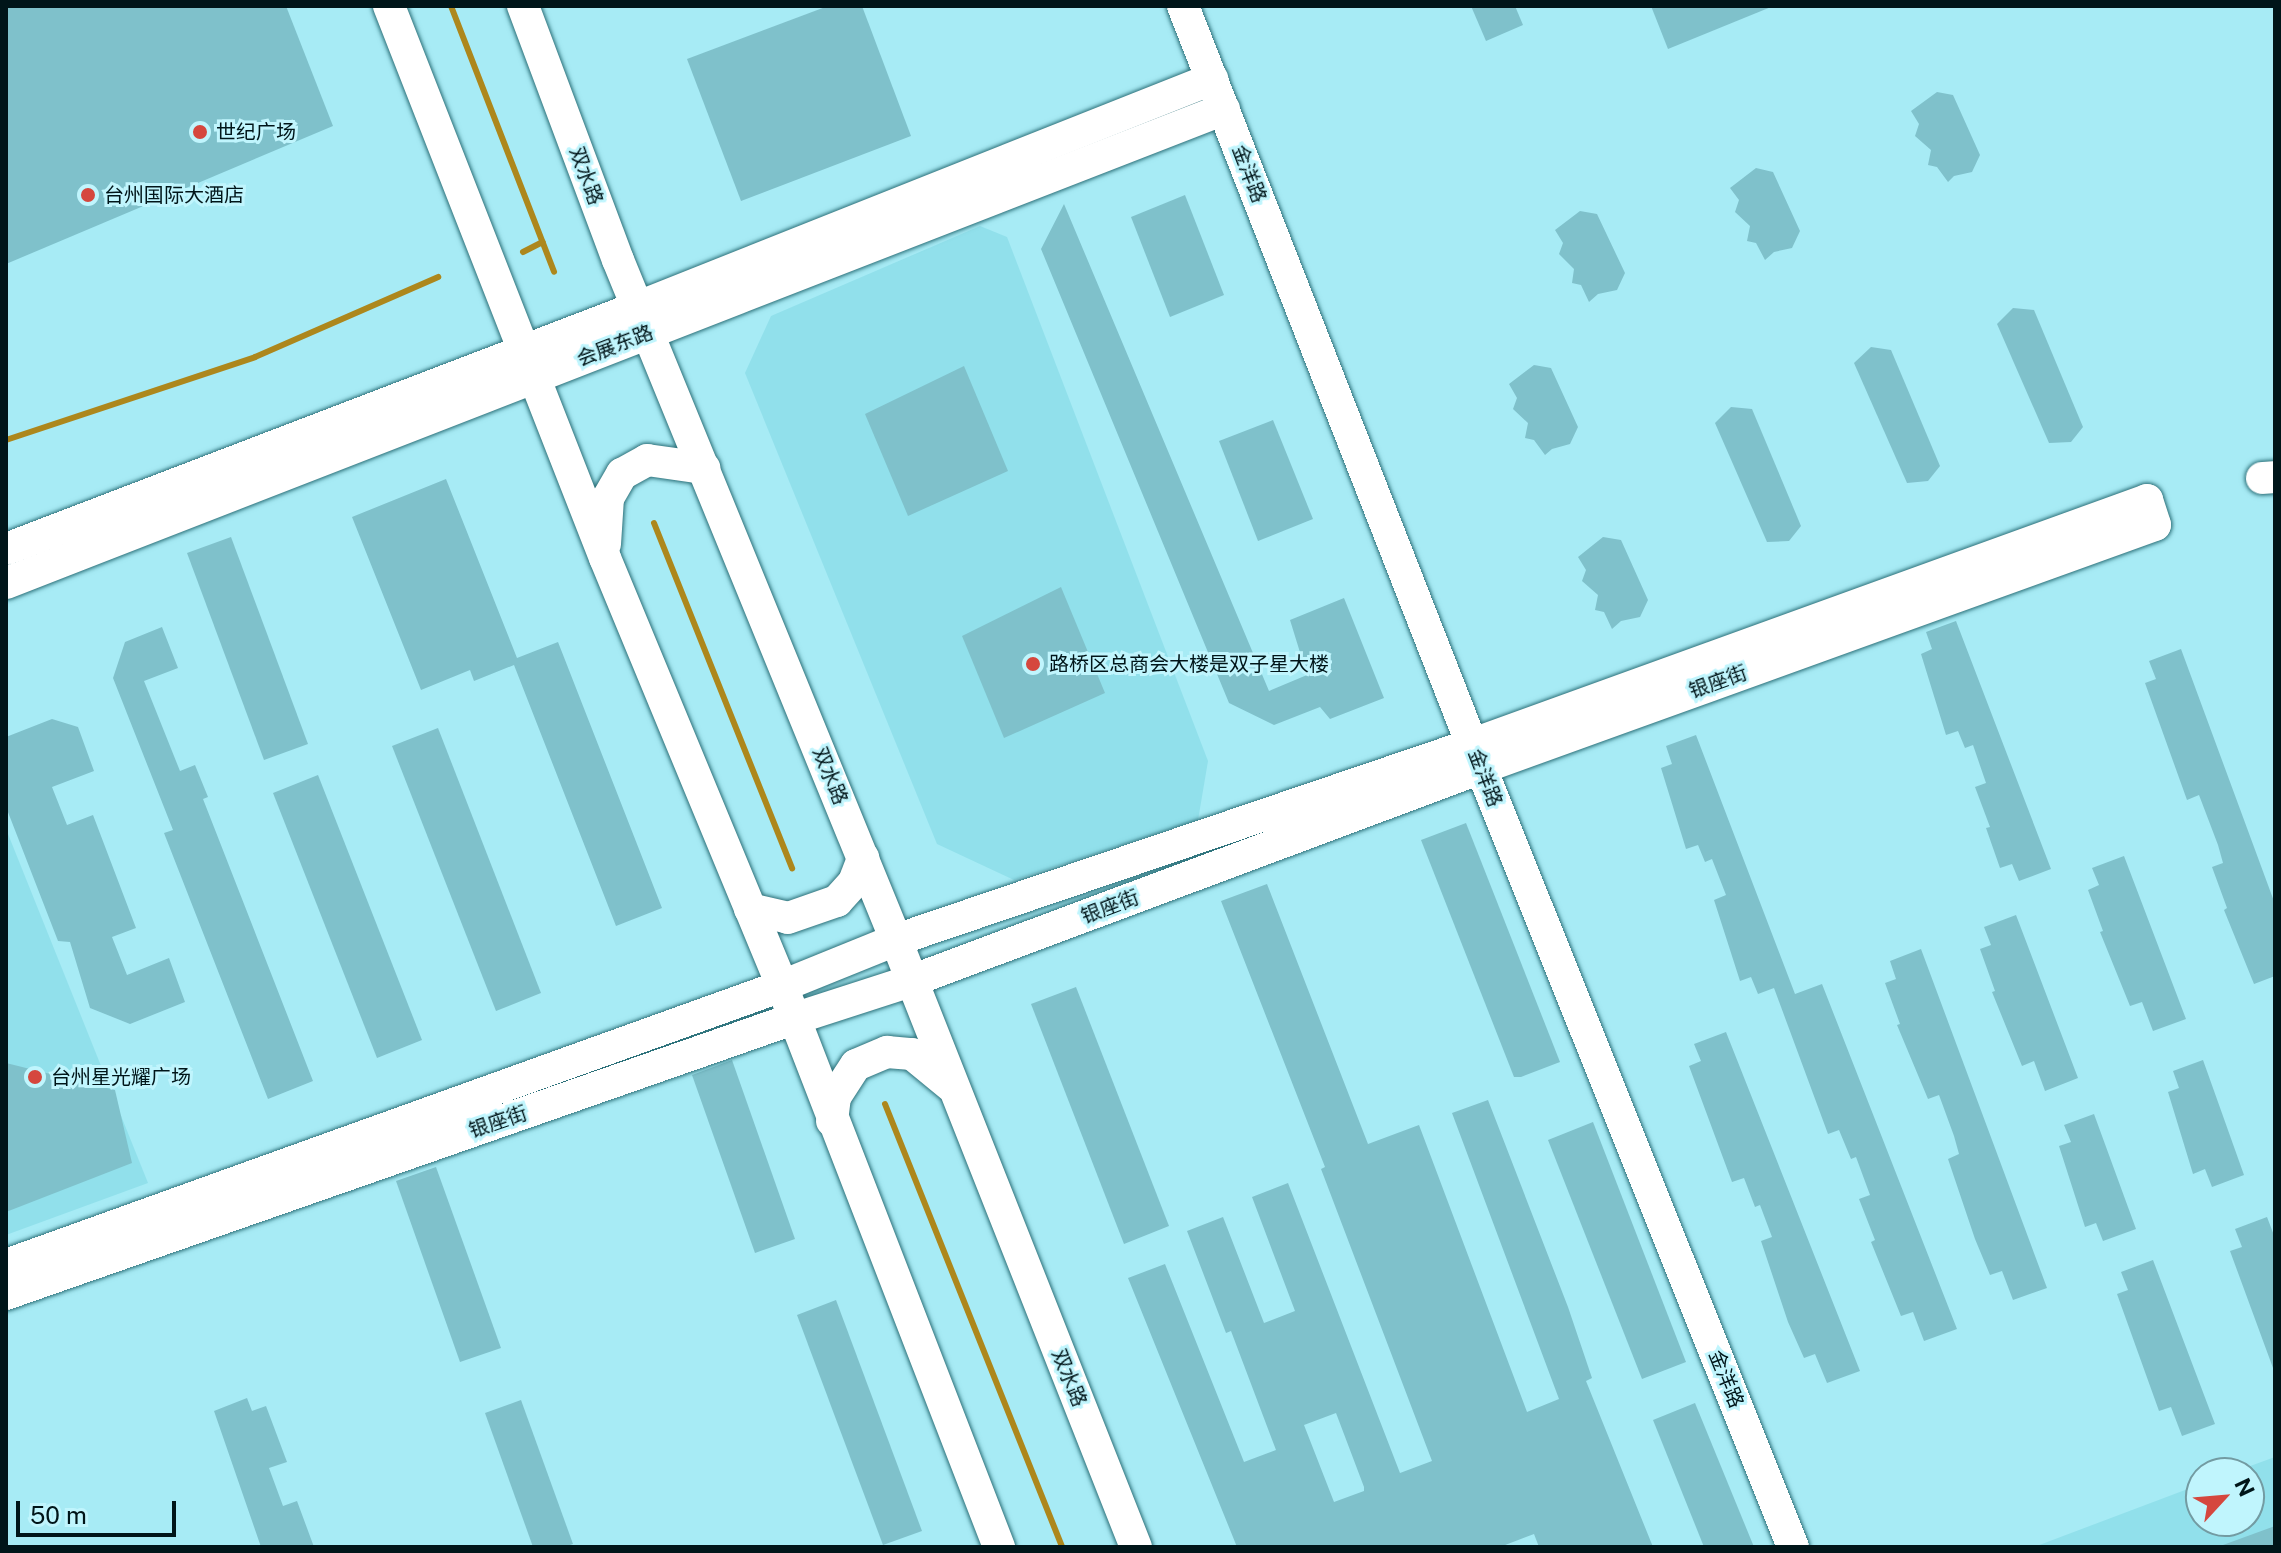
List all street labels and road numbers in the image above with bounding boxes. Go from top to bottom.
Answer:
street label: 金洋路 [1227,142,1271,206]
street label: 双水路 [564,144,608,208]
street label: 会展东路 [573,320,657,372]
street label: 银座街 [1686,660,1750,704]
street label: 双水路 [808,744,852,808]
street label: 金洋路 [1463,746,1507,810]
street label: 银座街 [1078,885,1142,929]
street label: 银座街 [466,1101,530,1143]
street label: 双水路 [1047,1346,1091,1410]
street label: 金洋路 [1704,1347,1748,1411]

